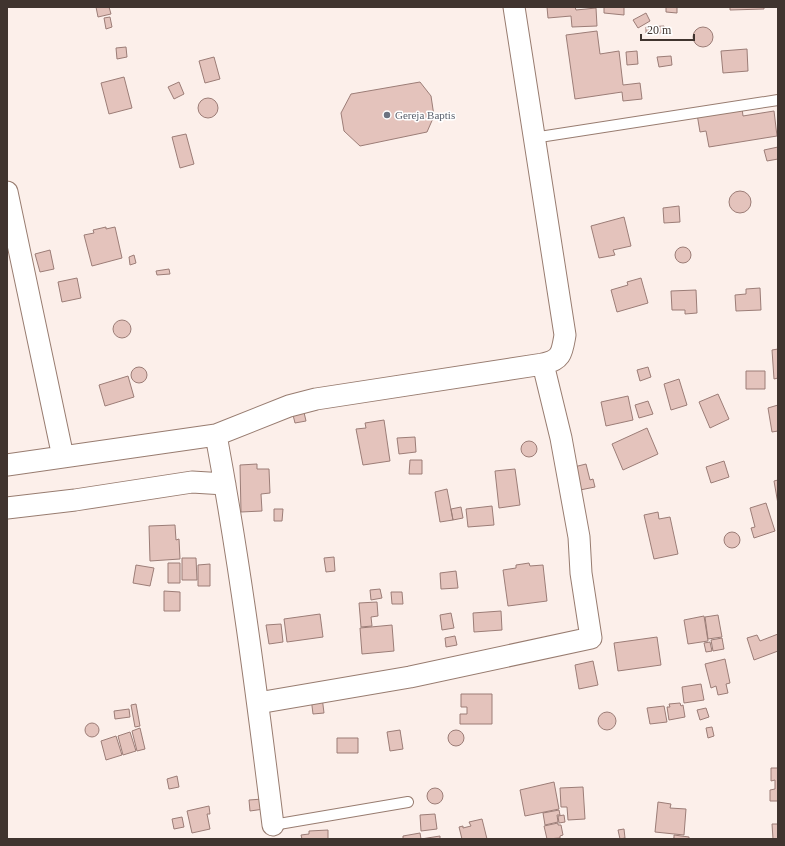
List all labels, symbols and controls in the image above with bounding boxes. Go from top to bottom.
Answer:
scale bar [641,16,694,42]
text: 20 m [647,23,672,37]
place label: Gereja Baptis [395,109,455,121]
marker: Gereja Baptis [382,110,392,120]

